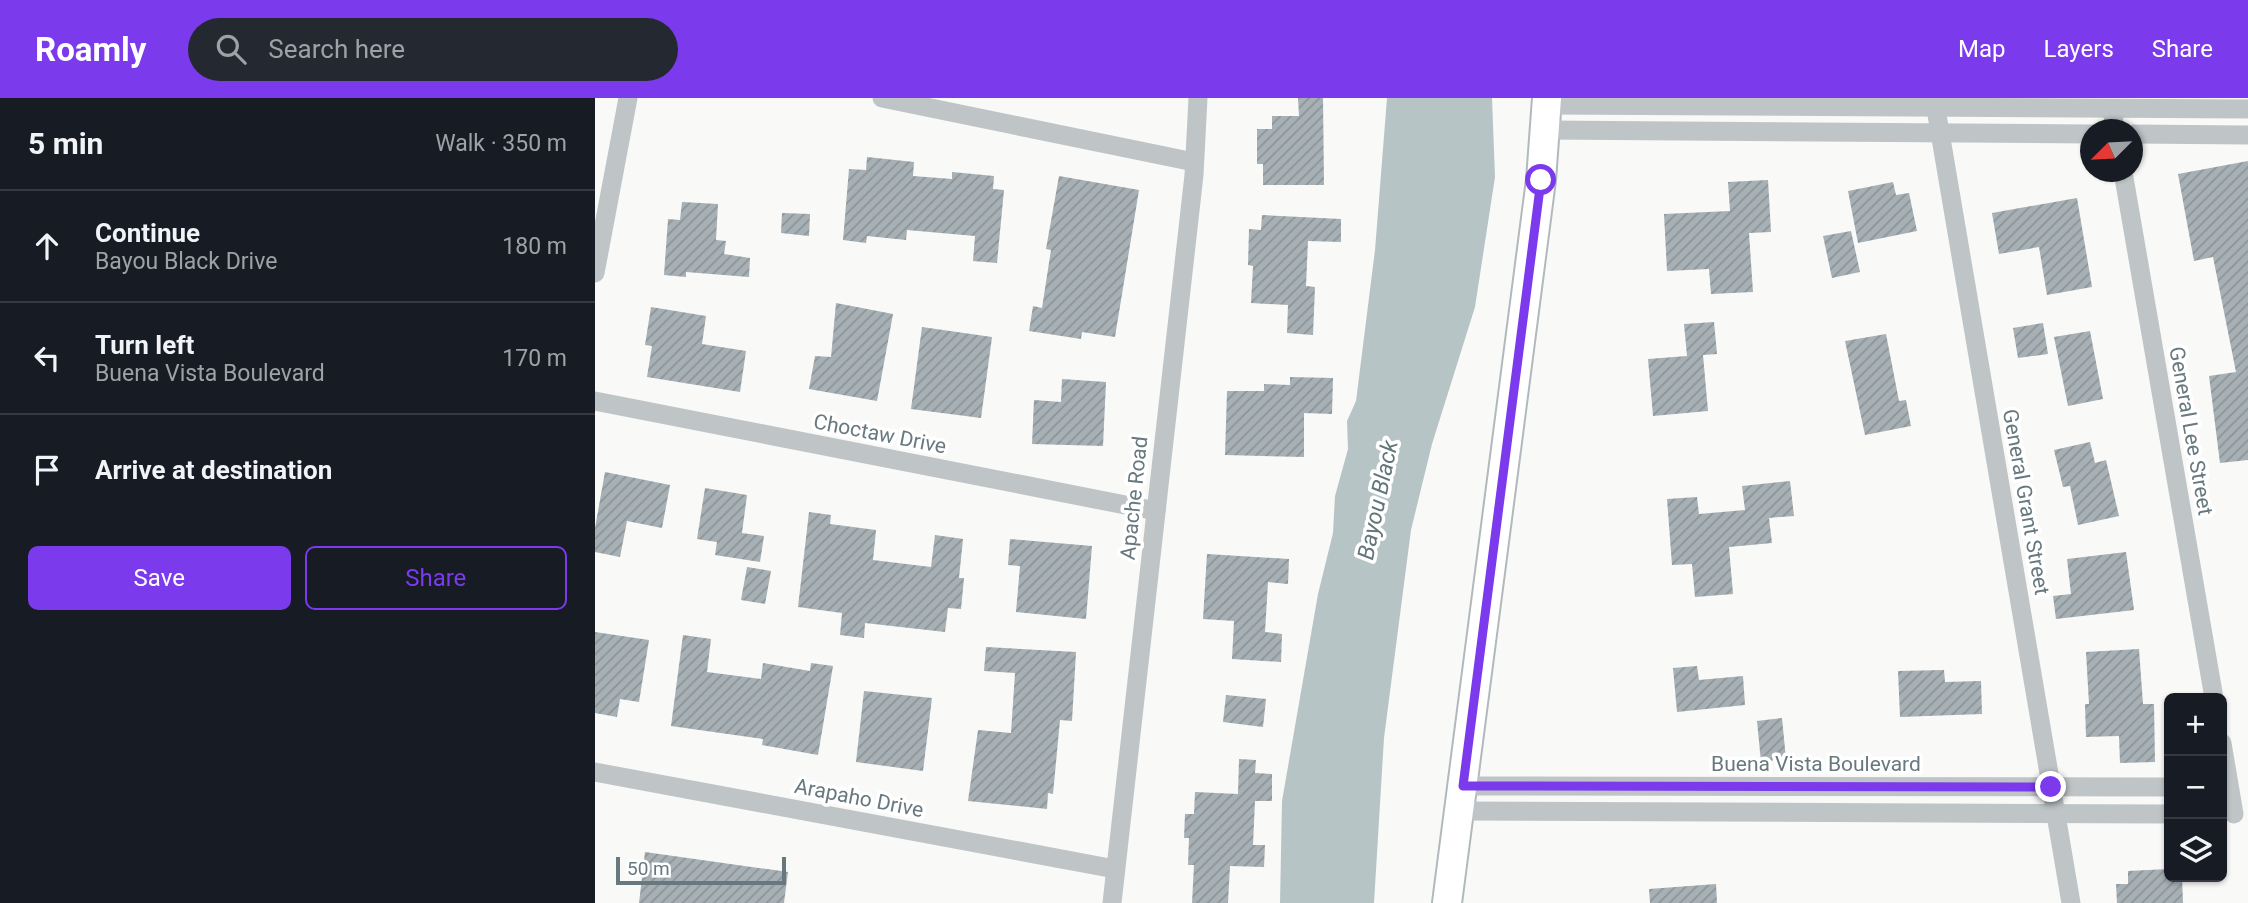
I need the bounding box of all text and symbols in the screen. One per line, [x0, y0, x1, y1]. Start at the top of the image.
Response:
search box [188, 18, 678, 81]
text: Roamly [35, 30, 146, 69]
icon: search [212, 30, 250, 68]
text: Search here [268, 34, 405, 64]
text: Map [1958, 35, 2006, 63]
text: Layers [2044, 35, 2114, 63]
text: Share [2152, 35, 2213, 63]
north arrow [2080, 119, 2143, 182]
text: 5 min [28, 126, 103, 161]
text: Walk · 350 m [435, 130, 567, 157]
route start [1525, 164, 1556, 195]
text: Continue [95, 218, 200, 248]
icon: ahead [28, 227, 66, 265]
text: 180 m [502, 233, 567, 260]
text: Bayou Black Drive [95, 248, 277, 275]
text: Turn left [95, 330, 194, 360]
icon: left [28, 339, 66, 377]
text: 170 m [502, 345, 567, 372]
street label: General Lee Street [2164, 345, 2218, 517]
text: Buena Vista Boulevard [95, 360, 325, 387]
street label: General Grant Street [1998, 407, 2054, 597]
street label: Choctaw Drive [812, 409, 948, 459]
street label: Apache Road [1116, 435, 1152, 561]
water label: Bayou Black [1352, 437, 1404, 562]
icon: arrive [28, 451, 66, 489]
text: Arrive at destination [95, 455, 332, 485]
button: Save [28, 546, 291, 610]
button: Share [305, 546, 567, 610]
map controls [2164, 693, 2227, 882]
button: + [2164, 693, 2227, 756]
street label: Buena Vista Boulevard [1711, 752, 1921, 776]
button: − [2164, 756, 2227, 819]
route end [2035, 771, 2066, 802]
street label: Arapaho Drive [792, 774, 926, 822]
button: layers [2164, 819, 2227, 882]
scale bar [616, 854, 786, 886]
text: 50 m [627, 857, 670, 880]

